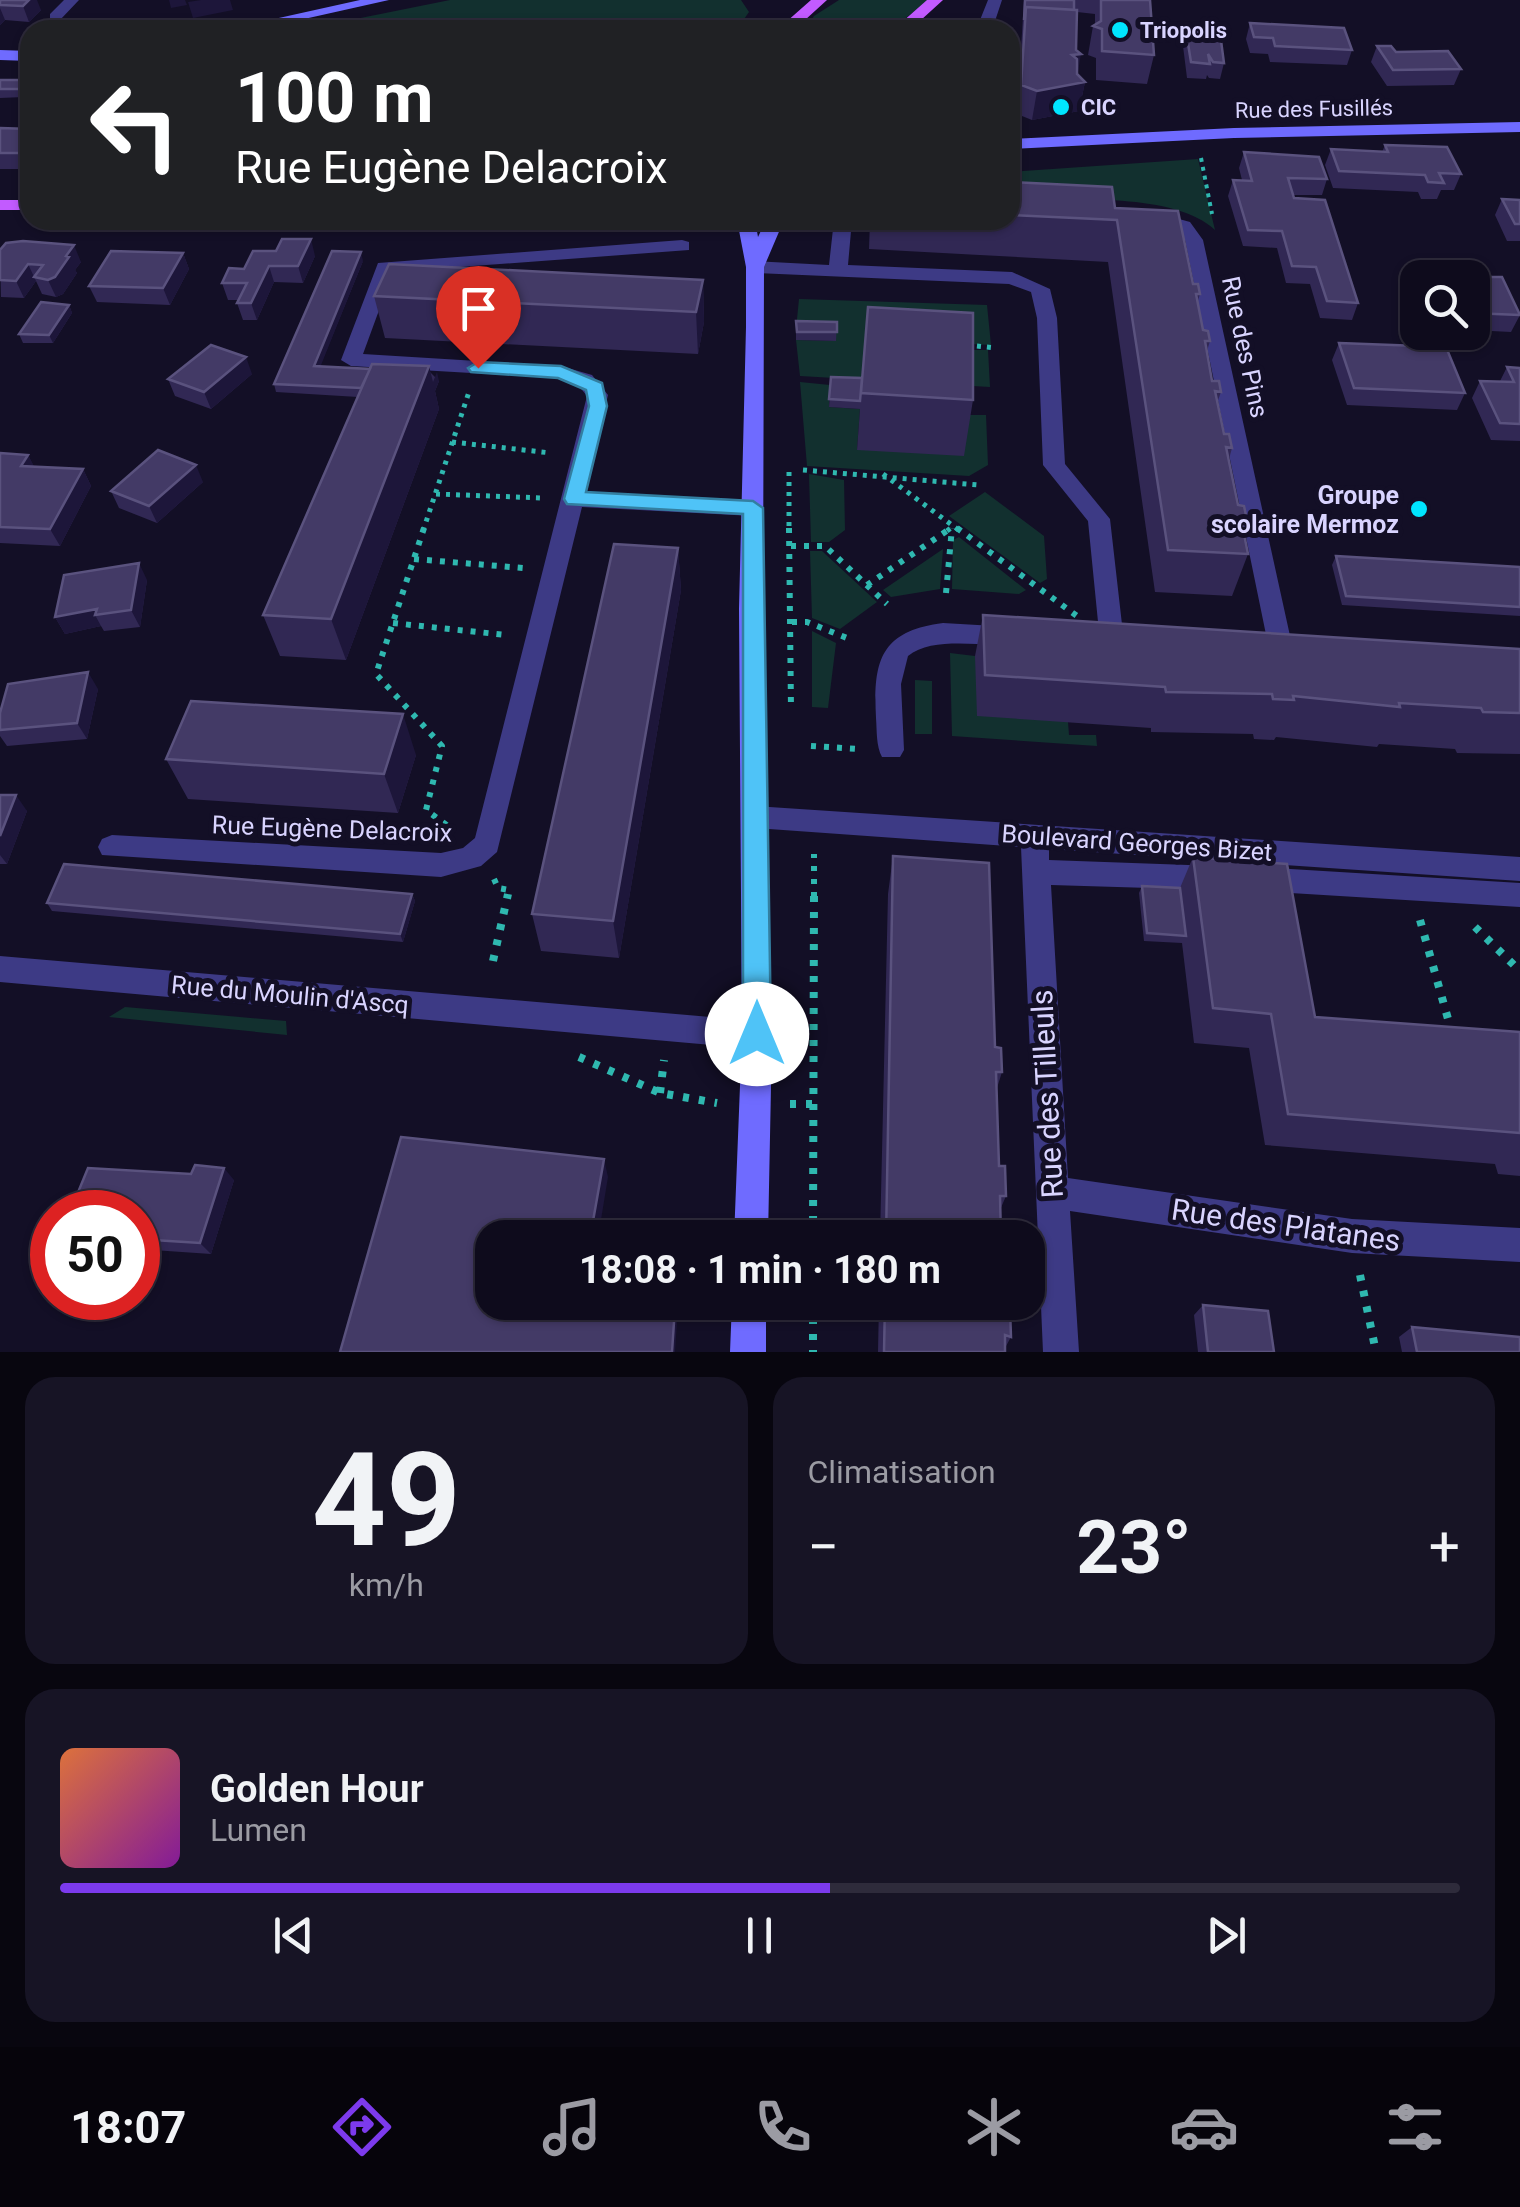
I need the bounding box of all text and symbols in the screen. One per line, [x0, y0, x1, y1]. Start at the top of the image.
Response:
place label: Triopolis [1140, 18, 1227, 43]
marker: Triopolis [1109, 19, 1131, 41]
text: 100 m [235, 57, 434, 139]
icon: left [70, 60, 200, 190]
place label: CIC [1081, 95, 1116, 120]
street label: Rue des Fusillés [1235, 95, 1393, 123]
marker: CIC [1050, 96, 1072, 118]
text: Rue Eugène Delacroix [235, 141, 668, 194]
map controls [1400, 260, 1490, 350]
button: search [1400, 260, 1490, 350]
pin [436, 266, 521, 369]
street label: Rue des Pins [1216, 274, 1274, 420]
icon: arrive [451, 281, 506, 336]
place label: Groupe scolaire Mermoz [1211, 481, 1399, 539]
marker: Groupe scolaire Mermoz [1408, 498, 1430, 520]
street label: Rue Eugène Delacroix [211, 810, 453, 848]
street label: Boulevard Georges Bizet [1001, 819, 1273, 867]
street label: Rue du Moulin d'Ascq [170, 970, 410, 1020]
position arrow [705, 982, 809, 1086]
street label: Rue des Tilleuls [1024, 989, 1070, 1199]
speed limit sign: 50 [30, 1190, 160, 1320]
street label: Rue des Platanes [1169, 1192, 1403, 1258]
text: 18:08 · 1 min · 180 m [579, 1248, 941, 1292]
text: 49 [312, 1424, 461, 1577]
text: Climatisation [808, 1453, 996, 1491]
text: 23° [1076, 1503, 1192, 1591]
text: − [808, 1515, 839, 1579]
text: + [1429, 1515, 1460, 1579]
text: km/h [349, 1566, 424, 1604]
text: Golden Hour [210, 1767, 424, 1811]
text: Lumen [210, 1811, 307, 1849]
icon: previous [266, 1908, 321, 1963]
icon: pause [732, 1908, 787, 1963]
icon: next [1199, 1908, 1254, 1963]
icon: directions [327, 2092, 397, 2162]
icon: music [537, 2092, 607, 2162]
icon: phone [748, 2092, 818, 2162]
icon: climate [959, 2092, 1029, 2162]
icon: car [1169, 2092, 1239, 2162]
icon: filters [1380, 2092, 1450, 2162]
text: 18:07 [70, 2101, 186, 2154]

